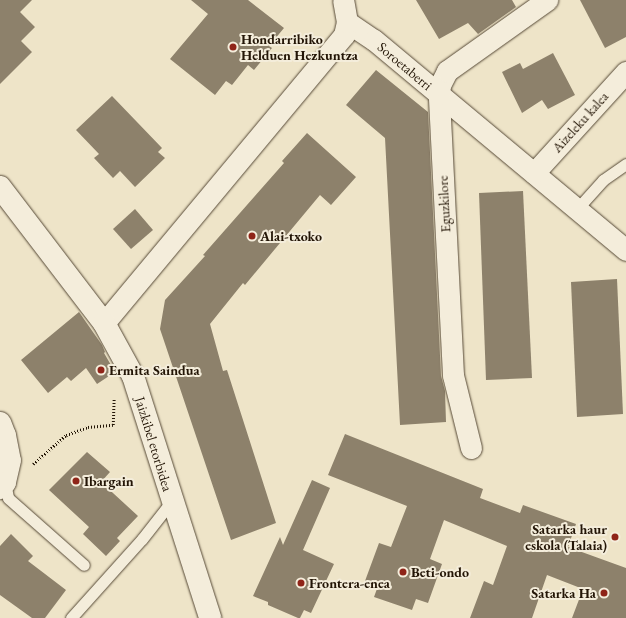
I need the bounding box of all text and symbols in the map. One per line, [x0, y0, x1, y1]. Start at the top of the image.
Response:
place label: Hondarribiko Helduen Hezkuntza [241, 31, 358, 64]
street label: Soroetaberri [374, 38, 436, 94]
marker: Hondarribiko Helduen Hezkuntza [228, 42, 238, 52]
street label: Aizeleku kalea [548, 88, 612, 156]
street label: Eguzkilore [434, 175, 454, 233]
place label: Alai-txoko [260, 228, 322, 244]
marker: Alai-txoko [247, 231, 257, 241]
place label: Ermita Saindua [109, 362, 200, 378]
marker: Ermita Saindua [96, 365, 106, 375]
street label: Jaizkibel etorbidea [132, 395, 176, 493]
place label: Ibargain [84, 473, 134, 489]
marker: Ibargain [71, 476, 81, 486]
place label: Satarka haur eskola (Talaia) [525, 521, 607, 554]
marker: Satarka haur eskola (Talaia) [610, 532, 620, 542]
place label: Beti-ondo [411, 564, 469, 580]
marker: Beti-ondo [398, 567, 408, 577]
place label: Frontera-enea [309, 575, 390, 591]
marker: Frontera-enea [296, 578, 306, 588]
place label: Satarka Ha [531, 585, 596, 601]
marker: Satarka Ha [599, 588, 609, 598]

